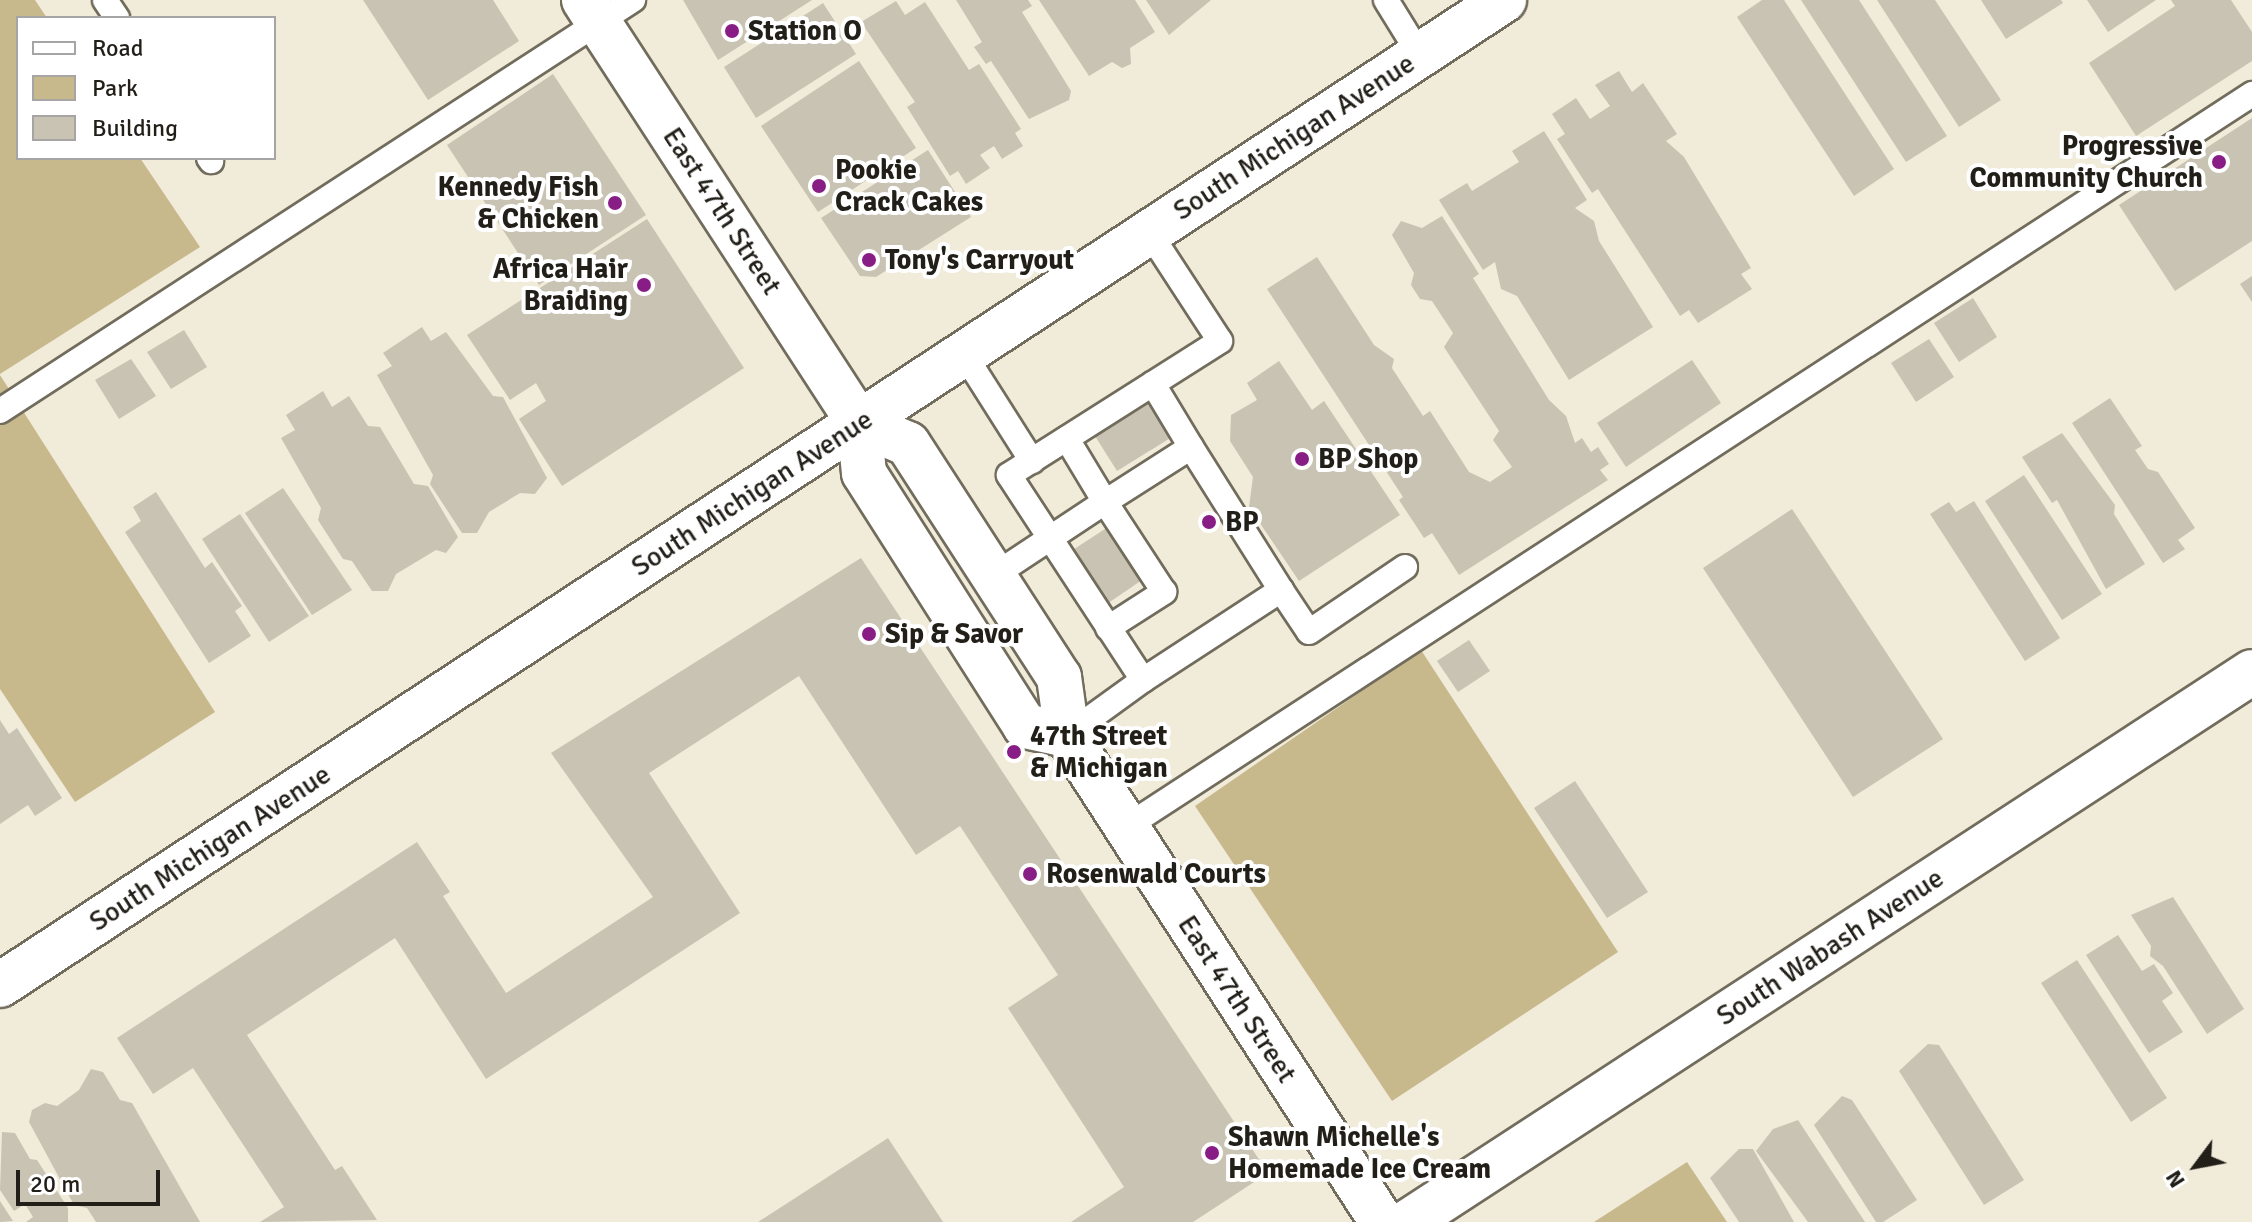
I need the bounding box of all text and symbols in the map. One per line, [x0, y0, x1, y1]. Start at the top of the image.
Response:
place label: Station O [748, 14, 862, 48]
legend [16, 16, 276, 160]
marker: Station O [723, 22, 741, 40]
text: Road [92, 33, 143, 63]
street label: South Michigan Avenue [1167, 46, 1421, 228]
text: Park [92, 73, 138, 103]
text: Building [92, 113, 178, 143]
street label: East 47th Street [656, 121, 788, 301]
place label: Progressive Community Church [1970, 129, 2203, 195]
place label: Pookie Crack Cakes [835, 153, 983, 219]
marker: Progressive Community Church [2210, 153, 2228, 171]
place label: Kennedy Fish & Chicken [437, 170, 599, 236]
marker: Pookie Crack Cakes [810, 177, 828, 195]
marker: Kennedy Fish & Chicken [606, 194, 624, 212]
place label: Tony's Carryout [885, 243, 1074, 277]
marker: Tony's Carryout [860, 251, 878, 269]
place label: Africa Hair Braiding [493, 252, 628, 318]
marker: Africa Hair Braiding [635, 276, 653, 294]
street label: South Michigan Avenue [625, 402, 879, 584]
place label: BP Shop [1318, 442, 1418, 476]
marker: BP Shop [1293, 450, 1311, 468]
place label: BP [1225, 505, 1259, 539]
marker: BP [1200, 513, 1218, 531]
place label: Sip & Savor [885, 617, 1023, 651]
marker: Sip & Savor [860, 625, 878, 643]
place label: 47th Street & Michigan [1030, 719, 1168, 785]
marker: 47th Street & Michigan [1005, 743, 1023, 761]
street label: South Michigan Avenue [83, 757, 337, 939]
place label: Rosenwald Courts [1046, 857, 1266, 891]
street label: South Wabash Avenue [1710, 861, 1950, 1033]
marker: Rosenwald Courts [1021, 865, 1039, 883]
street label: East 47th Street [1171, 909, 1303, 1089]
place label: Shawn Michelle's Homemade Ice Cream [1228, 1120, 1491, 1186]
north arrow [2156, 1126, 2236, 1206]
marker: Shawn Michelle's Homemade Ice Cream [1203, 1144, 1221, 1162]
scale bar [20, 1154, 164, 1204]
text: N [2160, 1165, 2191, 1193]
text: 20 m [30, 1169, 80, 1199]

